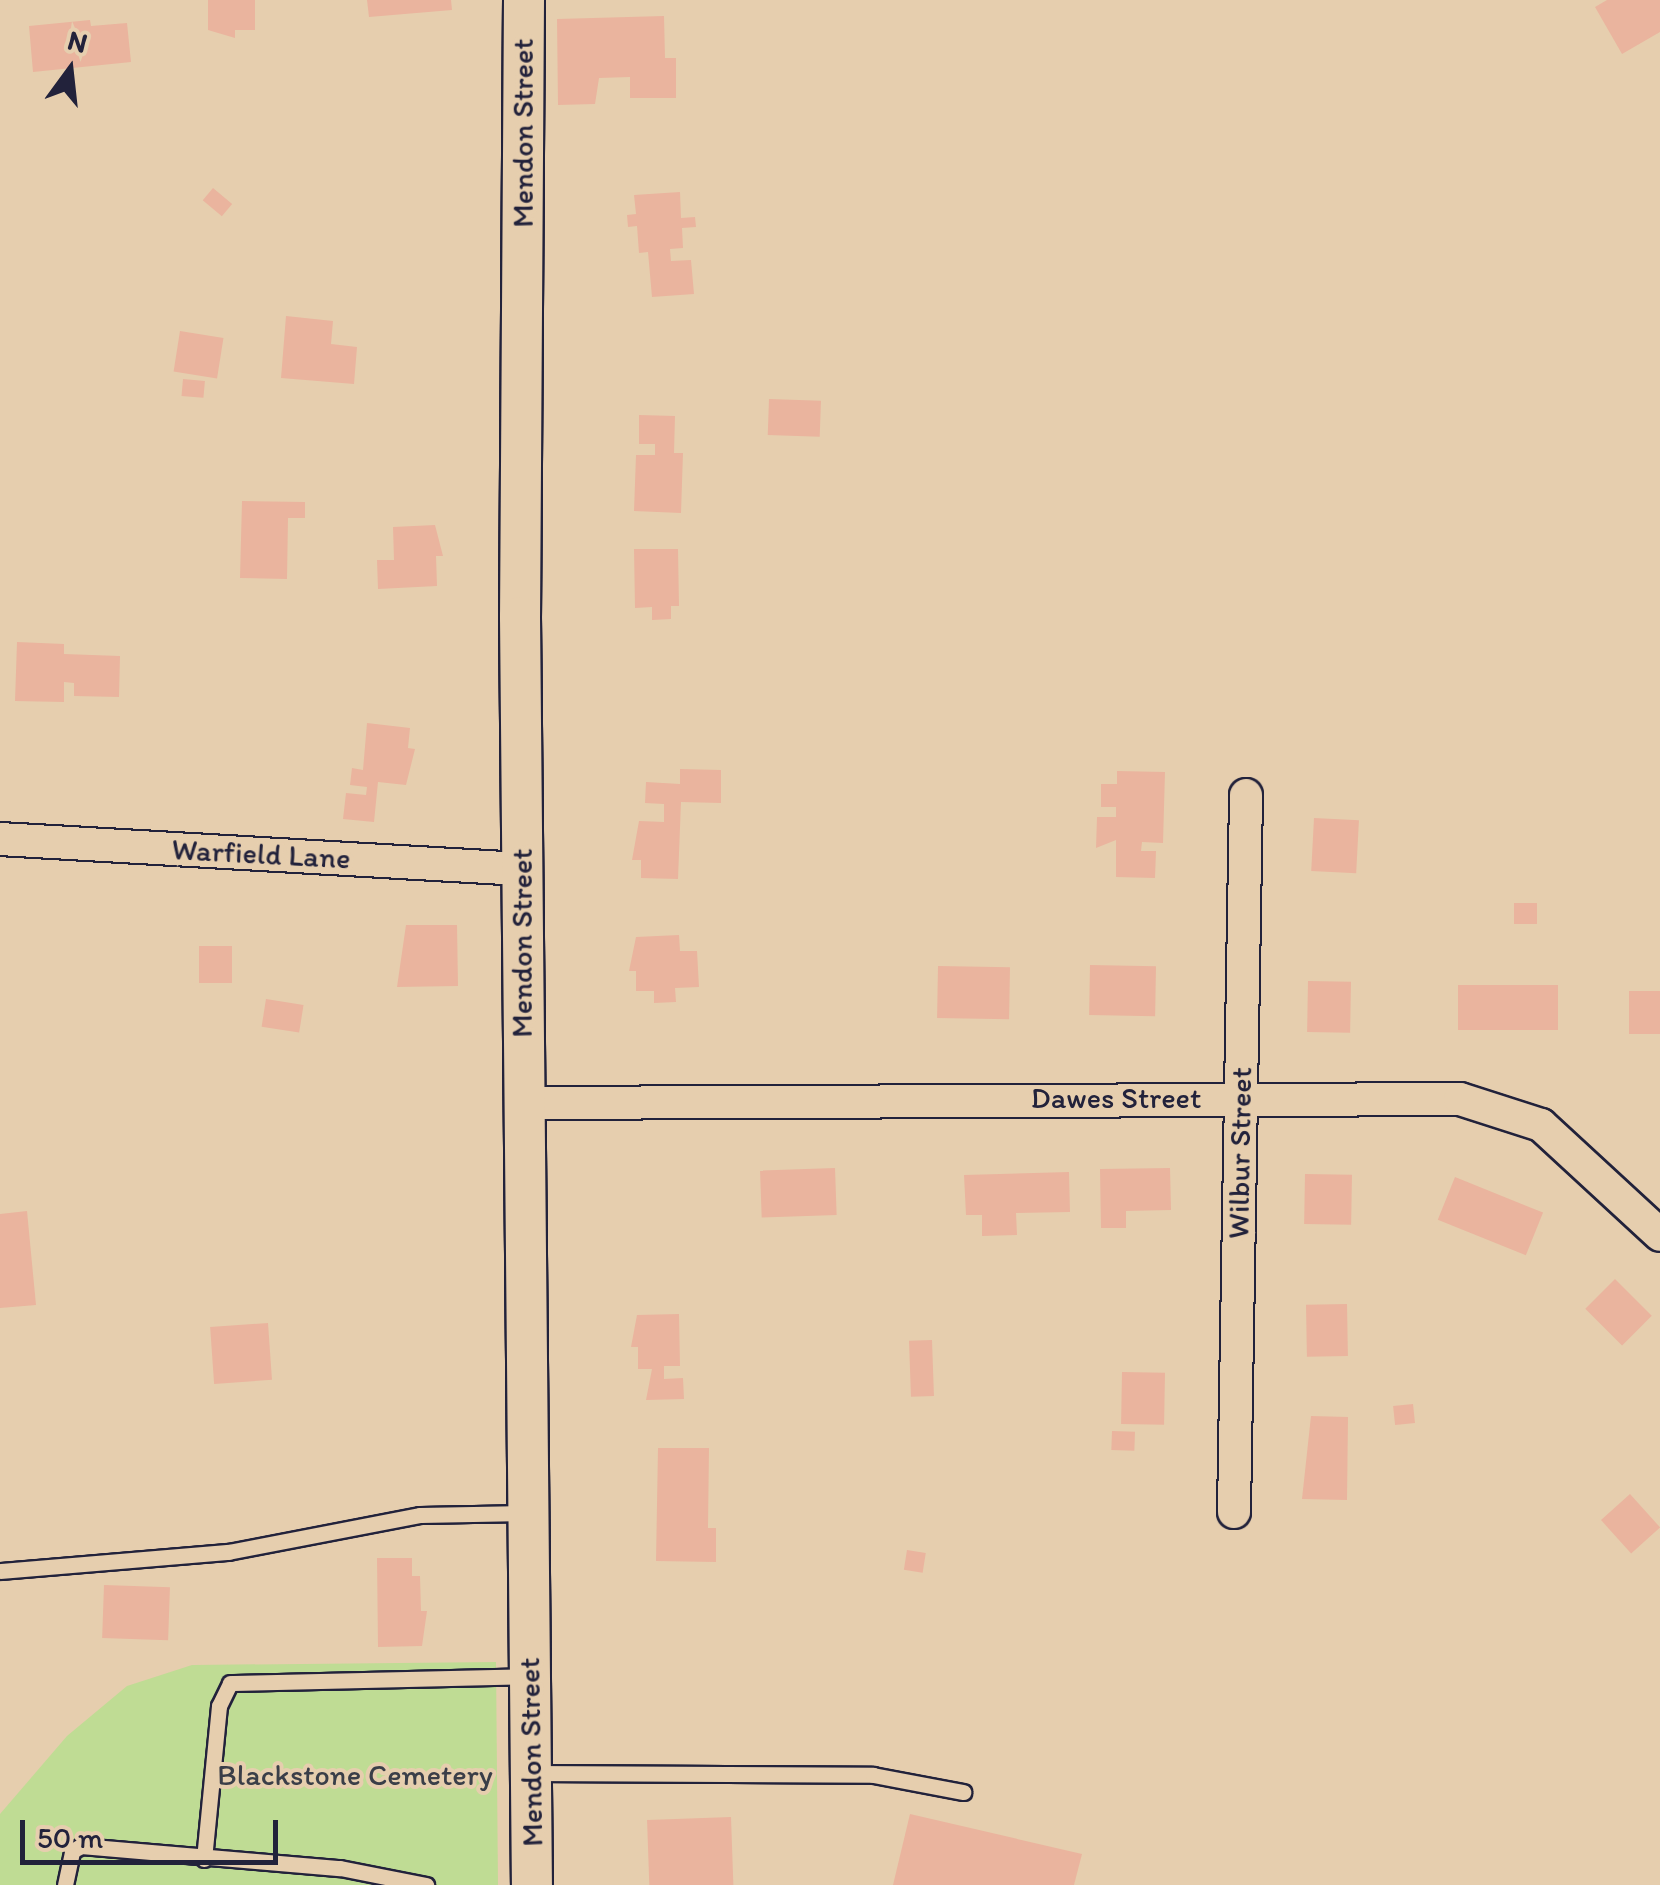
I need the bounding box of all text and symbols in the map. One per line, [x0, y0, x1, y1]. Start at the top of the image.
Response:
north arrow [20, 20, 120, 120]
text: N [64, 22, 91, 60]
street label: Mendon Street [505, 38, 541, 228]
street label: Warfield Lane [171, 831, 351, 877]
street label: Mendon Street [504, 848, 540, 1038]
street label: Wilbur Street [1221, 1067, 1259, 1239]
street label: Dawes Street [1031, 1080, 1201, 1116]
street label: Mendon Street [511, 1657, 551, 1847]
park label: Blackstone Cemetery [217, 1757, 493, 1793]
scale bar [25, 1800, 282, 1862]
text: 50 m [37, 1819, 103, 1856]

